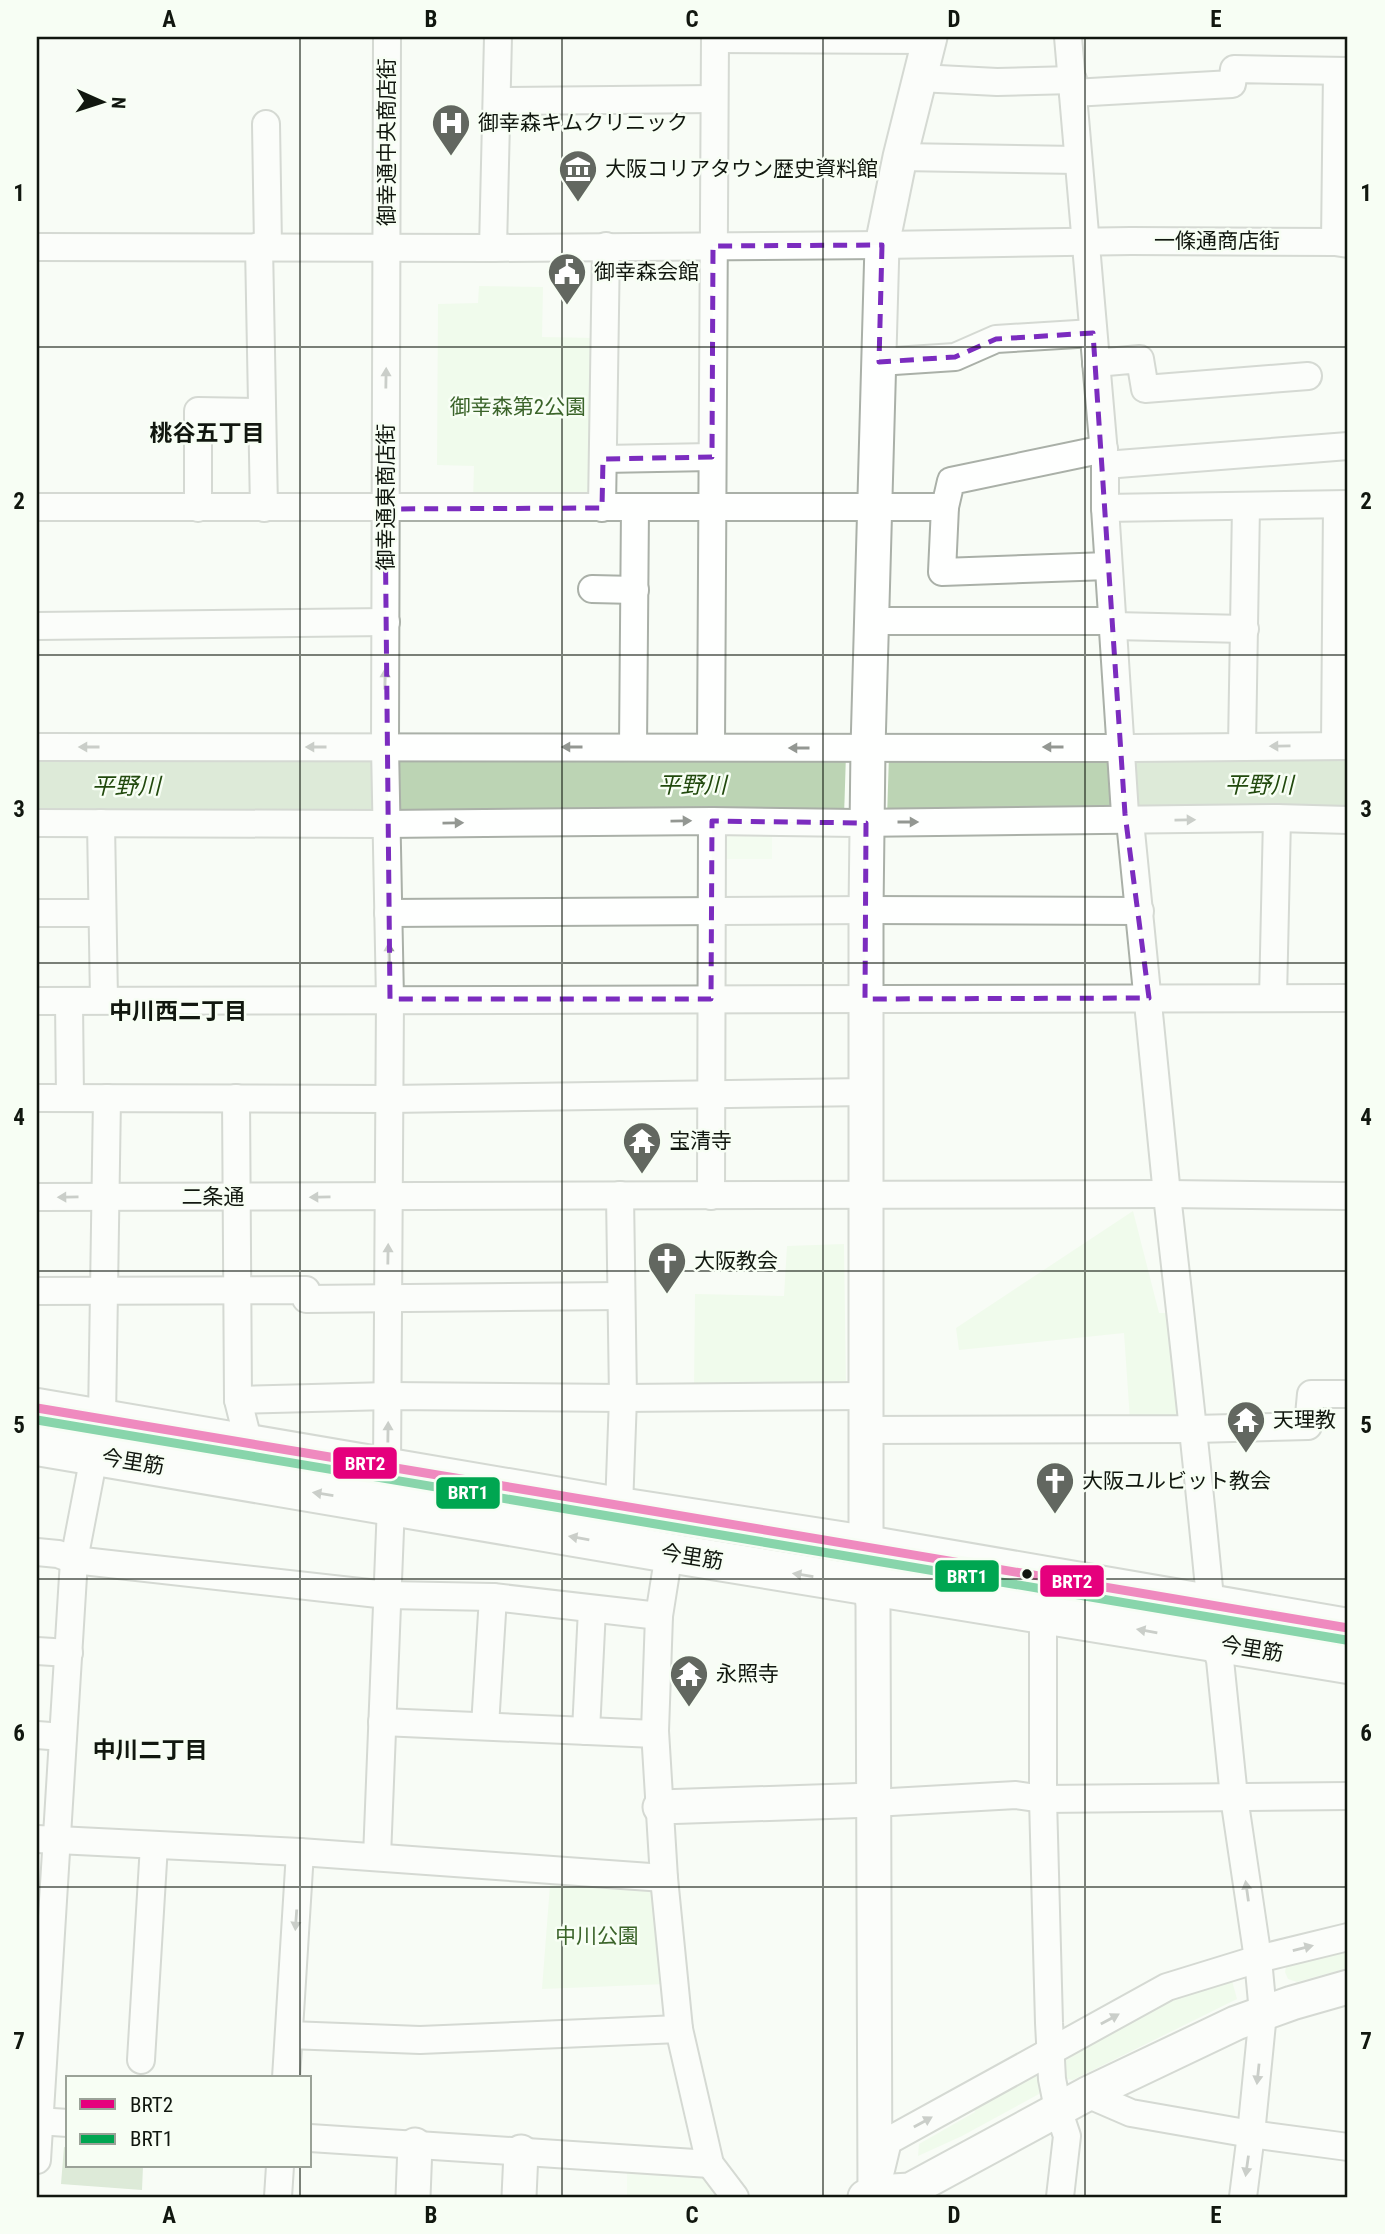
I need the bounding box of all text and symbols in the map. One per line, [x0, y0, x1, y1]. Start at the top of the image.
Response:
text: A [162, 6, 176, 33]
text: B [425, 6, 437, 33]
text: C [685, 6, 699, 33]
text: D [948, 6, 961, 33]
text: E [1210, 6, 1222, 33]
street label: 御幸通中央商店街 [375, 58, 399, 226]
north arrow [66, 66, 136, 136]
text: N [107, 96, 130, 109]
hospital icon: 御幸森キムクリニック [430, 102, 472, 157]
place label: 御幸森キムクリニック [478, 111, 688, 135]
museum icon: 大阪コリアタウン歴史資料館 [557, 148, 599, 203]
place label: 大阪コリアタウン歴史資料館 [605, 157, 878, 181]
text: 1 [13, 180, 25, 207]
text: 1 [1360, 180, 1372, 207]
street label: 一條通商店街 [1154, 229, 1280, 253]
public building icon: 御幸森会館 [546, 251, 588, 306]
place label: 御幸森会館 [594, 260, 699, 284]
one-way arrow [380, 366, 392, 388]
park label: 御幸森第2公園 [450, 395, 586, 419]
district label: 桃谷五丁目 [150, 420, 265, 447]
street label: 御幸通東商店街 [374, 424, 398, 571]
text: 2 [13, 488, 25, 515]
text: 2 [1360, 488, 1372, 515]
one-way arrow [380, 667, 391, 689]
one-way arrow [1269, 740, 1291, 752]
one-way arrow [78, 741, 100, 753]
one-way arrow [305, 741, 327, 753]
one-way arrow [561, 741, 583, 753]
one-way arrow [1041, 741, 1063, 753]
one-way arrow [788, 742, 810, 754]
water label: 平野川 [658, 772, 730, 799]
water label: 平野川 [1225, 772, 1297, 799]
water label: 平野川 [92, 773, 164, 800]
text: 3 [13, 796, 25, 823]
text: 3 [1360, 796, 1372, 823]
one-way arrow [1174, 814, 1196, 826]
one-way arrow [670, 815, 692, 827]
one-way arrow [897, 816, 919, 828]
one-way arrow [443, 817, 465, 829]
one-way arrow [383, 942, 395, 964]
district label: 中川西二丁目 [109, 998, 247, 1025]
text: 4 [13, 1104, 25, 1131]
text: 4 [1360, 1104, 1372, 1131]
temple icon: 宝清寺 [621, 1120, 663, 1175]
place label: 宝清寺 [669, 1129, 732, 1153]
street label: 二条通 [182, 1185, 245, 1209]
one-way arrow [57, 1191, 79, 1202]
one-way arrow [309, 1191, 331, 1202]
church icon: 大阪教会 [646, 1240, 688, 1295]
one-way arrow [382, 1243, 394, 1265]
place label: 大阪教会 [694, 1249, 778, 1273]
temple icon: 天理教 [1225, 1399, 1267, 1454]
place label: 天理教 [1273, 1408, 1336, 1432]
text: 5 [13, 1412, 25, 1439]
text: 5 [1360, 1412, 1372, 1439]
one-way arrow [382, 1420, 394, 1442]
street label: 今里筋 [100, 1445, 166, 1479]
line badge: BRT2 [332, 1446, 398, 1480]
text: BRT2 [345, 1452, 385, 1475]
church icon: 大阪ユルビット教会 [1034, 1460, 1076, 1515]
place label: 大阪ユルビット教会 [1082, 1469, 1271, 1493]
line badge: BRT1 [435, 1476, 501, 1510]
text: BRT1 [448, 1481, 488, 1504]
one-way arrow [312, 1488, 334, 1499]
one-way arrow [568, 1532, 590, 1543]
street label: 今里筋 [659, 1540, 725, 1574]
line badge: BRT1 [934, 1559, 1000, 1593]
line badge: BRT2 [1039, 1564, 1105, 1598]
text: BRT1 [947, 1565, 987, 1588]
unlabelled marker [1020, 1567, 1034, 1581]
one-way arrow [792, 1569, 814, 1580]
text: BRT2 [1052, 1570, 1092, 1593]
one-way arrow [1136, 1625, 1158, 1636]
street label: 今里筋 [1219, 1632, 1285, 1666]
temple icon: 永照寺 [668, 1653, 710, 1708]
place label: 永照寺 [716, 1662, 779, 1686]
text: 6 [13, 1720, 25, 1747]
text: 6 [1360, 1720, 1372, 1747]
district label: 中川二丁目 [93, 1737, 208, 1764]
one-way arrow [1242, 1880, 1253, 1902]
one-way arrow [290, 1909, 301, 1931]
park label: 中川公園 [555, 1924, 639, 1948]
one-way arrow [1292, 1942, 1314, 1953]
one-way arrow [1100, 2013, 1120, 2025]
text: 7 [13, 2028, 25, 2055]
text: 7 [1360, 2028, 1372, 2055]
one-way arrow [1252, 2063, 1263, 2085]
legend [66, 2076, 312, 2168]
text: BRT2 [130, 2093, 173, 2117]
one-way arrow [913, 2116, 933, 2128]
text: BRT1 [130, 2127, 173, 2151]
one-way arrow [1241, 2155, 1252, 2177]
text: A [162, 2202, 176, 2229]
text: B [425, 2202, 437, 2229]
text: C [685, 2202, 699, 2229]
text: D [948, 2202, 961, 2229]
text: E [1210, 2202, 1222, 2229]

